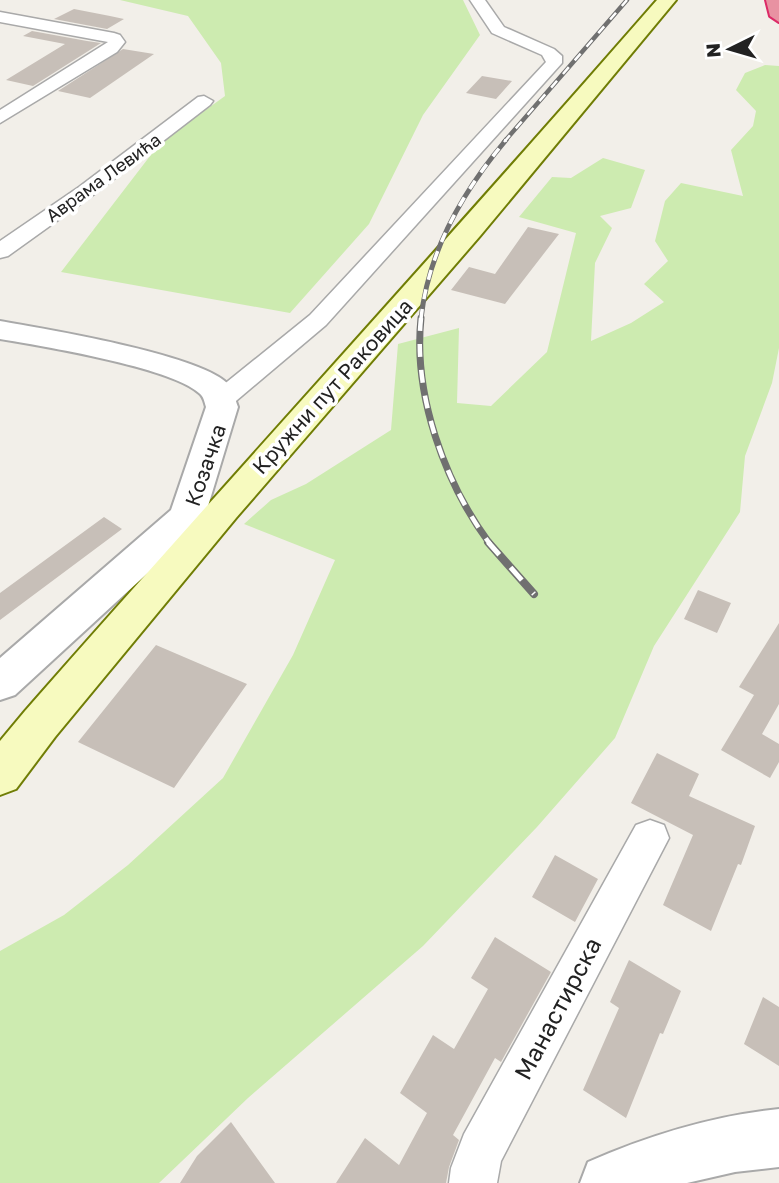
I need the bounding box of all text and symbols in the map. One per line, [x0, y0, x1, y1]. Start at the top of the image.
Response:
north arrow [695, 14, 765, 84]
text: N [700, 42, 725, 59]
street label: Аврама Левића [41, 128, 165, 226]
street label: Кружни пут Раковица [246, 293, 418, 479]
street label: Козачка [179, 421, 231, 509]
street label: Манастирска [507, 932, 607, 1084]

